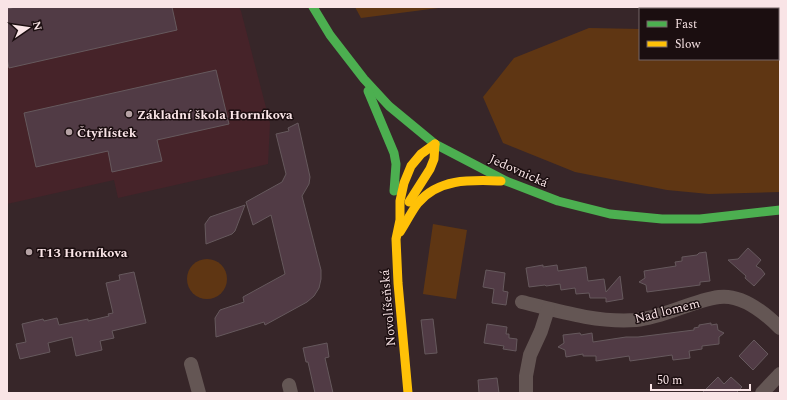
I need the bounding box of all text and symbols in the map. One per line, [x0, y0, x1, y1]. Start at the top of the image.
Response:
north arrow [8, 8, 48, 48]
legend [639, 8, 779, 60]
text: Fast [675, 15, 697, 34]
text: N [28, 20, 47, 32]
text: Slow [675, 35, 701, 54]
place label: Základní škola Horníkova [137, 105, 293, 125]
marker: Základní škola Horníkova [124, 109, 134, 119]
place label: Čtyřlístek [77, 123, 137, 143]
marker: Čtyřlístek [64, 127, 74, 137]
street label: Jedovnická [486, 149, 552, 193]
place label: T13 Horníkova [37, 243, 128, 263]
marker: T13 Horníkova [24, 247, 34, 257]
street label: Novolíšeňská [375, 268, 401, 347]
street label: Nad lomem [632, 293, 702, 329]
scale bar [651, 366, 750, 392]
text: 50 m [657, 371, 682, 390]

